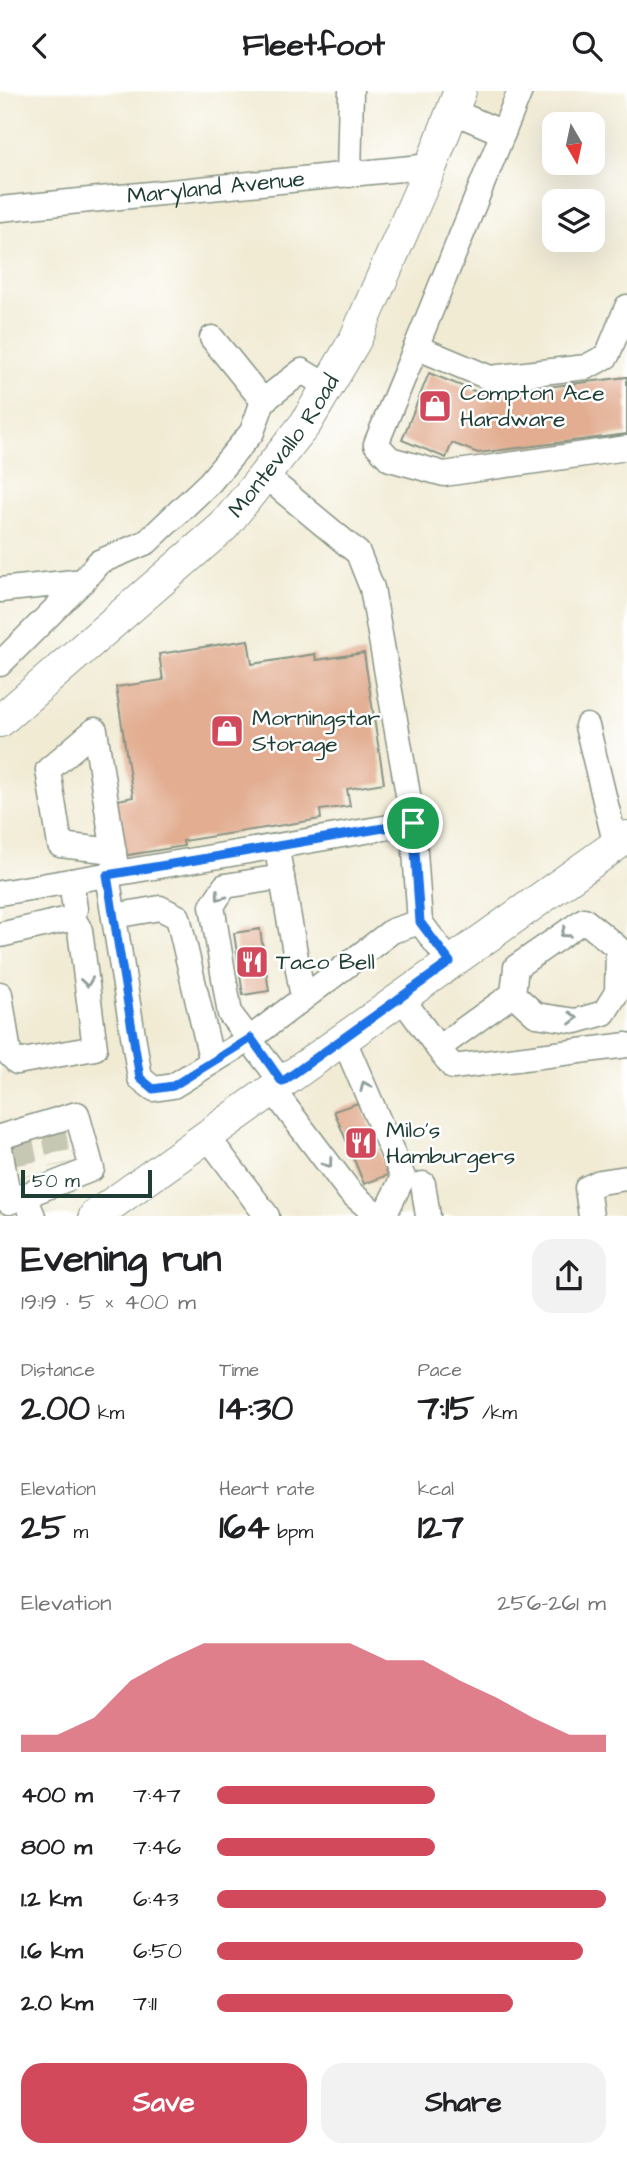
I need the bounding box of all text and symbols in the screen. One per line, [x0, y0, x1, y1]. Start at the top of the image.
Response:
text: Fleetfoot [242, 23, 385, 68]
icon: back [21, 27, 59, 65]
icon: search [568, 27, 606, 65]
north arrow [542, 112, 606, 175]
map controls [542, 112, 605, 252]
street label: Maryland Avenue [125, 163, 306, 212]
button: layers [542, 189, 605, 252]
street label: Montevallo Road [220, 368, 347, 525]
place label: Compton Ace Hardware [460, 377, 605, 435]
shop icon: Compton Ace Hardware [416, 387, 454, 425]
place label: Morningstar Storage [252, 702, 381, 761]
shop icon: Morningstar Storage [208, 712, 246, 750]
pin [383, 793, 443, 853]
icon: arrive [394, 804, 432, 842]
one-way arrow [215, 888, 228, 900]
one-way arrow [560, 925, 573, 937]
restaurant icon: Taco Bell [233, 943, 271, 981]
place label: Taco Bell [276, 946, 375, 978]
one-way arrow [79, 976, 94, 988]
one-way arrow [568, 1011, 579, 1026]
one-way arrow [359, 1081, 373, 1093]
place label: Milo's Hamburgers [386, 1114, 515, 1173]
restaurant icon: Milo's Hamburgers [342, 1124, 380, 1162]
one-way arrow [320, 1155, 333, 1168]
scale bar [21, 1167, 152, 1198]
text: 50 m [32, 1168, 80, 1195]
text: Evening run [21, 1234, 222, 1286]
button: share [532, 1239, 606, 1313]
text: 19:19 · 5 × 400 m [21, 1286, 196, 1318]
text: Distance [21, 1357, 95, 1384]
text: Time [219, 1357, 259, 1384]
text: Pace [418, 1357, 462, 1384]
text: 2.00 [21, 1384, 90, 1433]
text: 14:30 [219, 1384, 293, 1433]
text: 7:15 [418, 1384, 474, 1433]
text: km [90, 1400, 124, 1427]
text: /km [474, 1400, 517, 1427]
text: Elevation [21, 1476, 96, 1503]
text: Heart rate [219, 1476, 315, 1503]
text: kcal [418, 1476, 454, 1503]
text: 25 [21, 1503, 66, 1552]
text: 164 [219, 1503, 270, 1552]
text: 127 [418, 1503, 464, 1552]
text: m [66, 1519, 88, 1546]
text: bpm [270, 1519, 313, 1546]
text: Elevation [21, 1587, 112, 1619]
text: 256–261 m [497, 1587, 606, 1619]
text: 400 m [21, 1779, 93, 1811]
text: 7:47 [133, 1779, 181, 1811]
text: 800 m [21, 1831, 92, 1863]
text: 7:46 [133, 1831, 181, 1863]
text: 1.2 km [21, 1883, 82, 1915]
text: 6:43 [133, 1883, 179, 1915]
text: 1.6 km [21, 1935, 83, 1967]
text: 6:50 [133, 1935, 182, 1967]
text: 2.0 km [21, 1987, 93, 2019]
text: 7:11 [133, 1987, 157, 2019]
button: Save [21, 2063, 307, 2143]
button: Share [321, 2063, 606, 2143]

